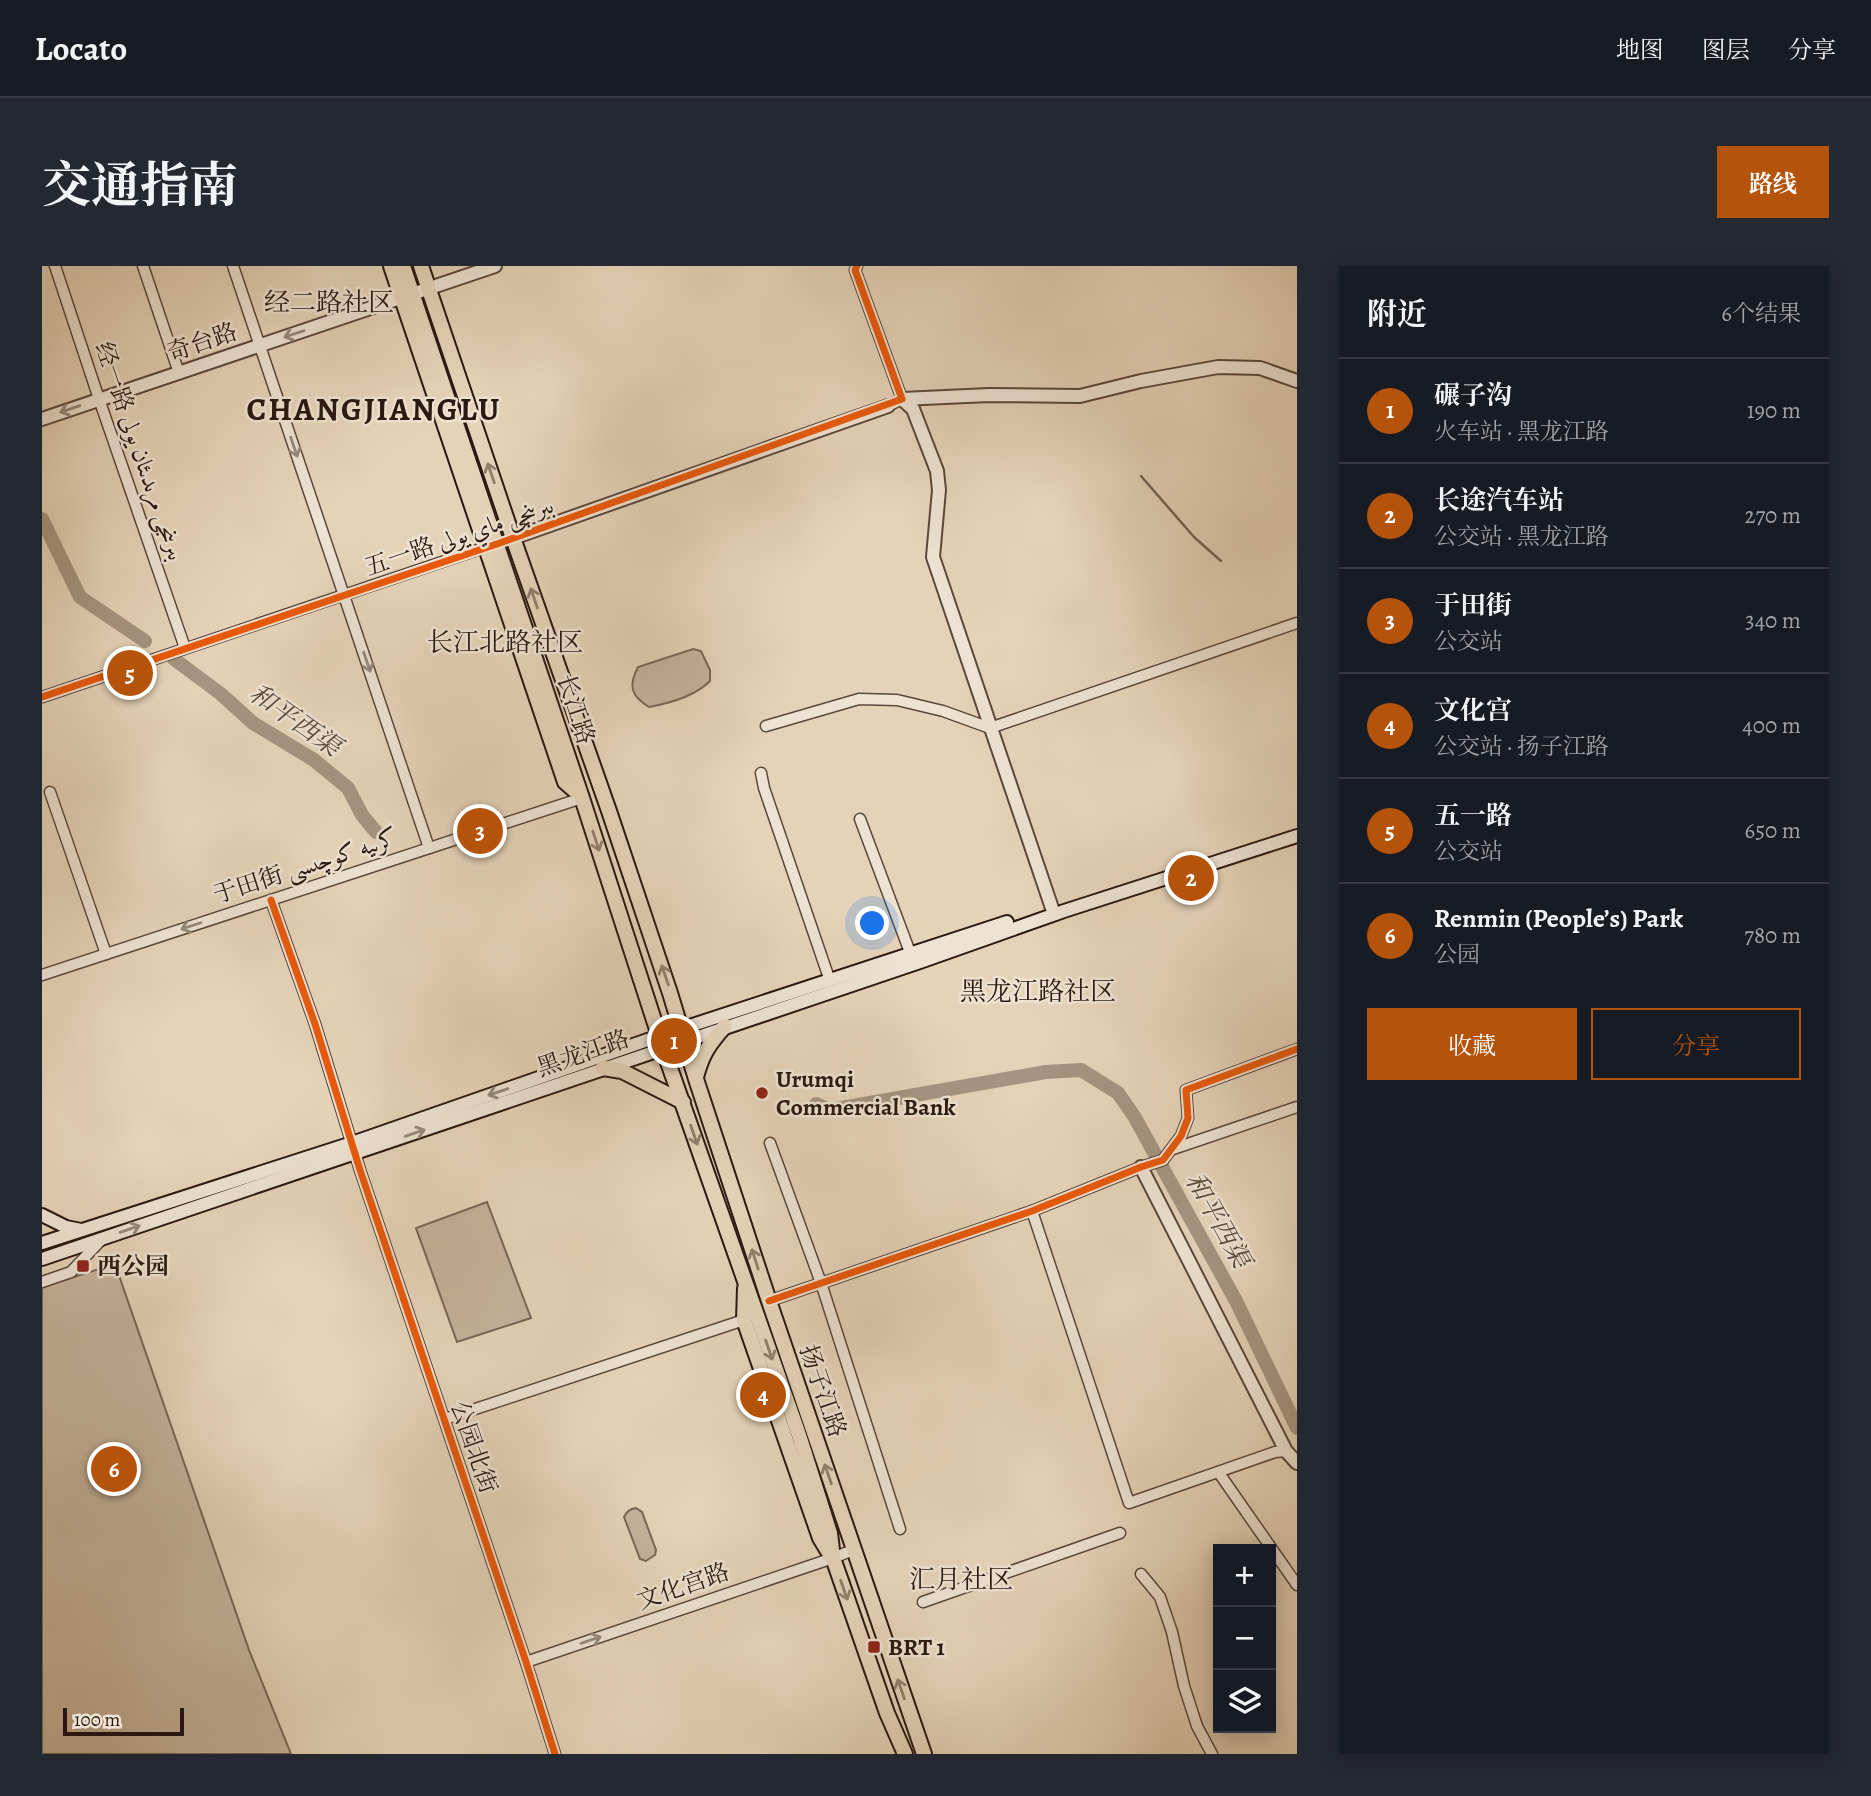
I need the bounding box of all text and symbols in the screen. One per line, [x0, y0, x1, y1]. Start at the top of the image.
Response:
text: Locato [35, 26, 127, 71]
text: 地图 [1616, 34, 1664, 66]
text: 图层 [1702, 34, 1750, 66]
text: 分享 [1788, 34, 1836, 66]
button: 路线 [1717, 146, 1829, 218]
text: 交通指南 [42, 152, 238, 219]
district label: 经二路社区 [264, 285, 394, 320]
text: 附近 [1367, 294, 1427, 334]
text: 6个结果 [1721, 298, 1801, 329]
street label: 奇台路 [163, 315, 241, 369]
one-way arrow [283, 329, 305, 341]
street label: 经一路 بىرىنجى مرىدىئان يولى [87, 338, 192, 565]
text: 碾子沟 [1434, 378, 1512, 413]
district label: CHANGJIANGLU [247, 387, 501, 431]
text: 1 [1386, 395, 1394, 426]
text: 190 m [1747, 395, 1801, 426]
one-way arrow [60, 404, 82, 416]
text: 火车站 · 黑龙江路 [1434, 416, 1609, 447]
one-way arrow [289, 435, 301, 457]
one-way arrow [484, 462, 497, 484]
text: 长途汽车站 [1434, 483, 1564, 518]
street label: 五一路 بىرىنچى ماي يولى [360, 489, 559, 586]
text: 2 [1384, 500, 1396, 531]
text: 270 m [1744, 500, 1801, 531]
text: 公交站 · 黑龙江路 [1434, 521, 1609, 552]
one-way arrow [527, 588, 540, 610]
text: 于田街 [1434, 588, 1512, 623]
text: 3 [1385, 605, 1395, 636]
text: 340 m [1745, 605, 1801, 636]
district label: 长江北路社区 [427, 625, 583, 660]
text: 公交站 [1434, 626, 1503, 657]
pin: 5 [107, 647, 153, 699]
one-way arrow [362, 651, 374, 673]
street label: 长江路 [550, 670, 602, 748]
water label: 和平西渠 [242, 676, 350, 766]
text: 文化宫 [1434, 693, 1512, 728]
text: 4 [1385, 710, 1395, 741]
text: 400 m [1742, 710, 1801, 741]
text: 公交站 · 扬子江路 [1434, 731, 1609, 762]
text: 五一路 [1434, 798, 1512, 833]
pin: 3 [457, 805, 503, 857]
text: 5 [1385, 815, 1395, 846]
text: 650 m [1745, 815, 1801, 846]
street label: 于田街 كرىيە كوچىسى [209, 821, 402, 912]
one-way arrow [591, 829, 603, 851]
text: 公交站 [1434, 836, 1503, 867]
pin: 2 [1168, 852, 1214, 904]
text: Renmin (People’s) Park [1434, 901, 1683, 936]
your location [855, 906, 889, 940]
text: 6 [1385, 920, 1395, 951]
text: 780 m [1744, 920, 1801, 951]
one-way arrow [181, 921, 203, 933]
text: 公园 [1434, 939, 1480, 970]
one-way arrow [658, 965, 670, 987]
district label: 黑龙江路社区 [960, 974, 1116, 1009]
button: 收藏 [1367, 1008, 1577, 1080]
button: 分享 [1591, 1008, 1801, 1080]
pin: 1 [651, 1015, 697, 1067]
street label: 黑龙江路 [532, 1022, 634, 1084]
place label: Urumqi Commercial Bank [776, 1063, 956, 1123]
marker: Urumqi Commercial Bank [754, 1085, 770, 1101]
one-way arrow [487, 1087, 509, 1099]
one-way arrow [689, 1123, 701, 1145]
one-way arrow [404, 1126, 426, 1139]
water label: 和平西渠 [1177, 1166, 1260, 1277]
one-way arrow [118, 1222, 140, 1234]
one-way arrow [748, 1248, 760, 1270]
place label: 西公园 [97, 1250, 169, 1282]
marker: 西公园 [75, 1258, 91, 1274]
one-way arrow [764, 1338, 776, 1360]
street label: 扬子江路 [792, 1340, 854, 1442]
pin: 4 [740, 1369, 786, 1421]
street label: 公园北街 [443, 1396, 505, 1498]
pin: 6 [91, 1443, 137, 1495]
one-way arrow [821, 1464, 833, 1486]
map controls [1213, 1544, 1276, 1733]
button: + [1213, 1544, 1276, 1607]
street label: 文化宫路 [632, 1555, 734, 1617]
district label: 汇月社区 [909, 1562, 1013, 1597]
one-way arrow [839, 1578, 851, 1600]
button: − [1213, 1607, 1276, 1670]
place label: BRT 1 [888, 1631, 945, 1663]
one-way arrow [579, 1633, 601, 1645]
marker: BRT 1 [866, 1639, 882, 1655]
button: layers [1213, 1670, 1276, 1733]
one-way arrow [894, 1679, 906, 1701]
scale bar [63, 1705, 184, 1737]
text: 100 m [74, 1707, 120, 1733]

